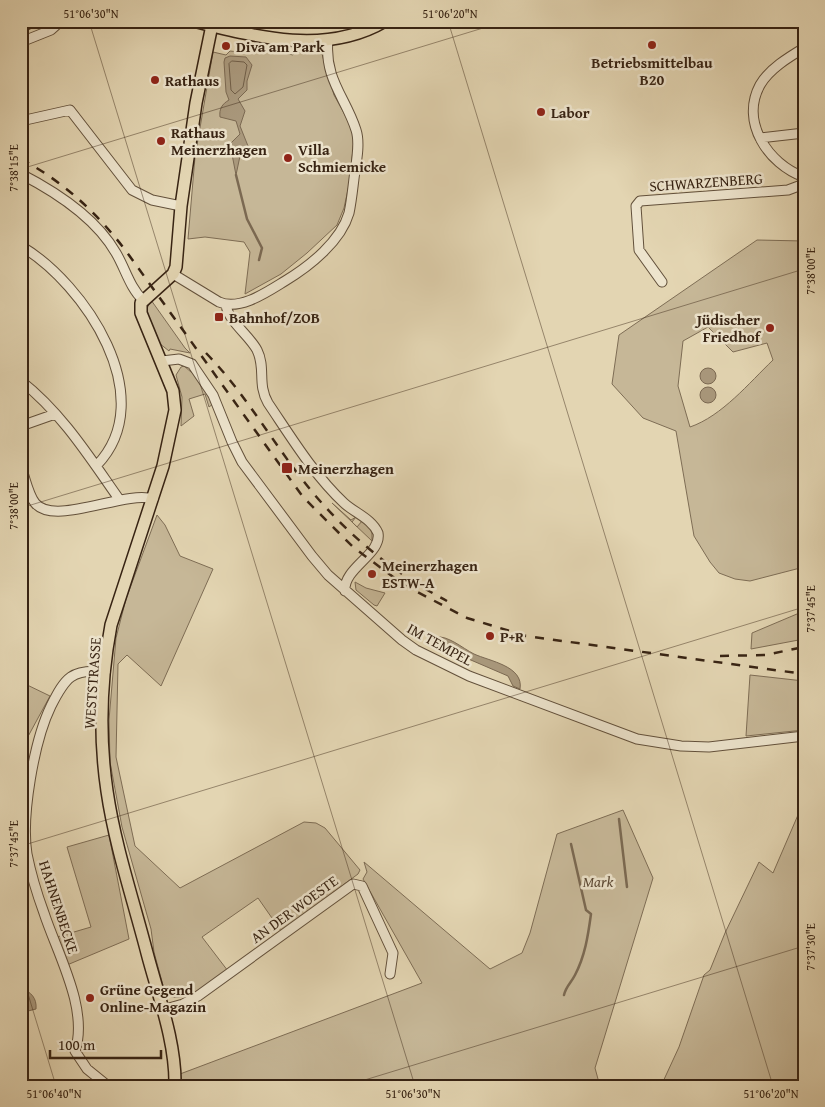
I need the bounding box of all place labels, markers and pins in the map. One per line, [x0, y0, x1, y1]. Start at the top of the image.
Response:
place label: Diva am Park [236, 36, 325, 57]
marker: Betriebsmittelbau B20 [646, 39, 658, 51]
marker: Diva am Park [220, 40, 232, 52]
place label: Betriebsmittelbau B20 [591, 52, 713, 90]
place label: Rathaus [165, 70, 219, 91]
marker: Rathaus [149, 74, 161, 86]
place label: Labor [551, 102, 590, 123]
marker: Labor [535, 106, 547, 118]
place label: Rathaus Meinerzhagen [171, 122, 267, 160]
marker: Rathaus Meinerzhagen [155, 135, 167, 147]
place label: Villa Schmiemicke [298, 139, 386, 177]
marker: Villa Schmiemicke [282, 152, 294, 164]
place label: Bahnhof/ZOB [229, 307, 320, 328]
place label: Jüdischer Friedhof [694, 309, 762, 347]
marker: Bahnhof/ZOB [213, 311, 225, 323]
marker: Jüdischer Friedhof [764, 322, 776, 334]
place label: Meinerzhagen [298, 458, 394, 479]
marker: Meinerzhagen [280, 461, 294, 475]
place label: Meinerzhagen ESTW-A [382, 555, 478, 593]
marker: Meinerzhagen ESTW-A [366, 568, 378, 580]
place label: P+R [500, 626, 525, 647]
marker: P+R [484, 630, 496, 642]
place label: Grüne Gegend Online-Magazin [100, 979, 206, 1017]
marker: Grüne Gegend Online-Magazin [84, 992, 96, 1004]

